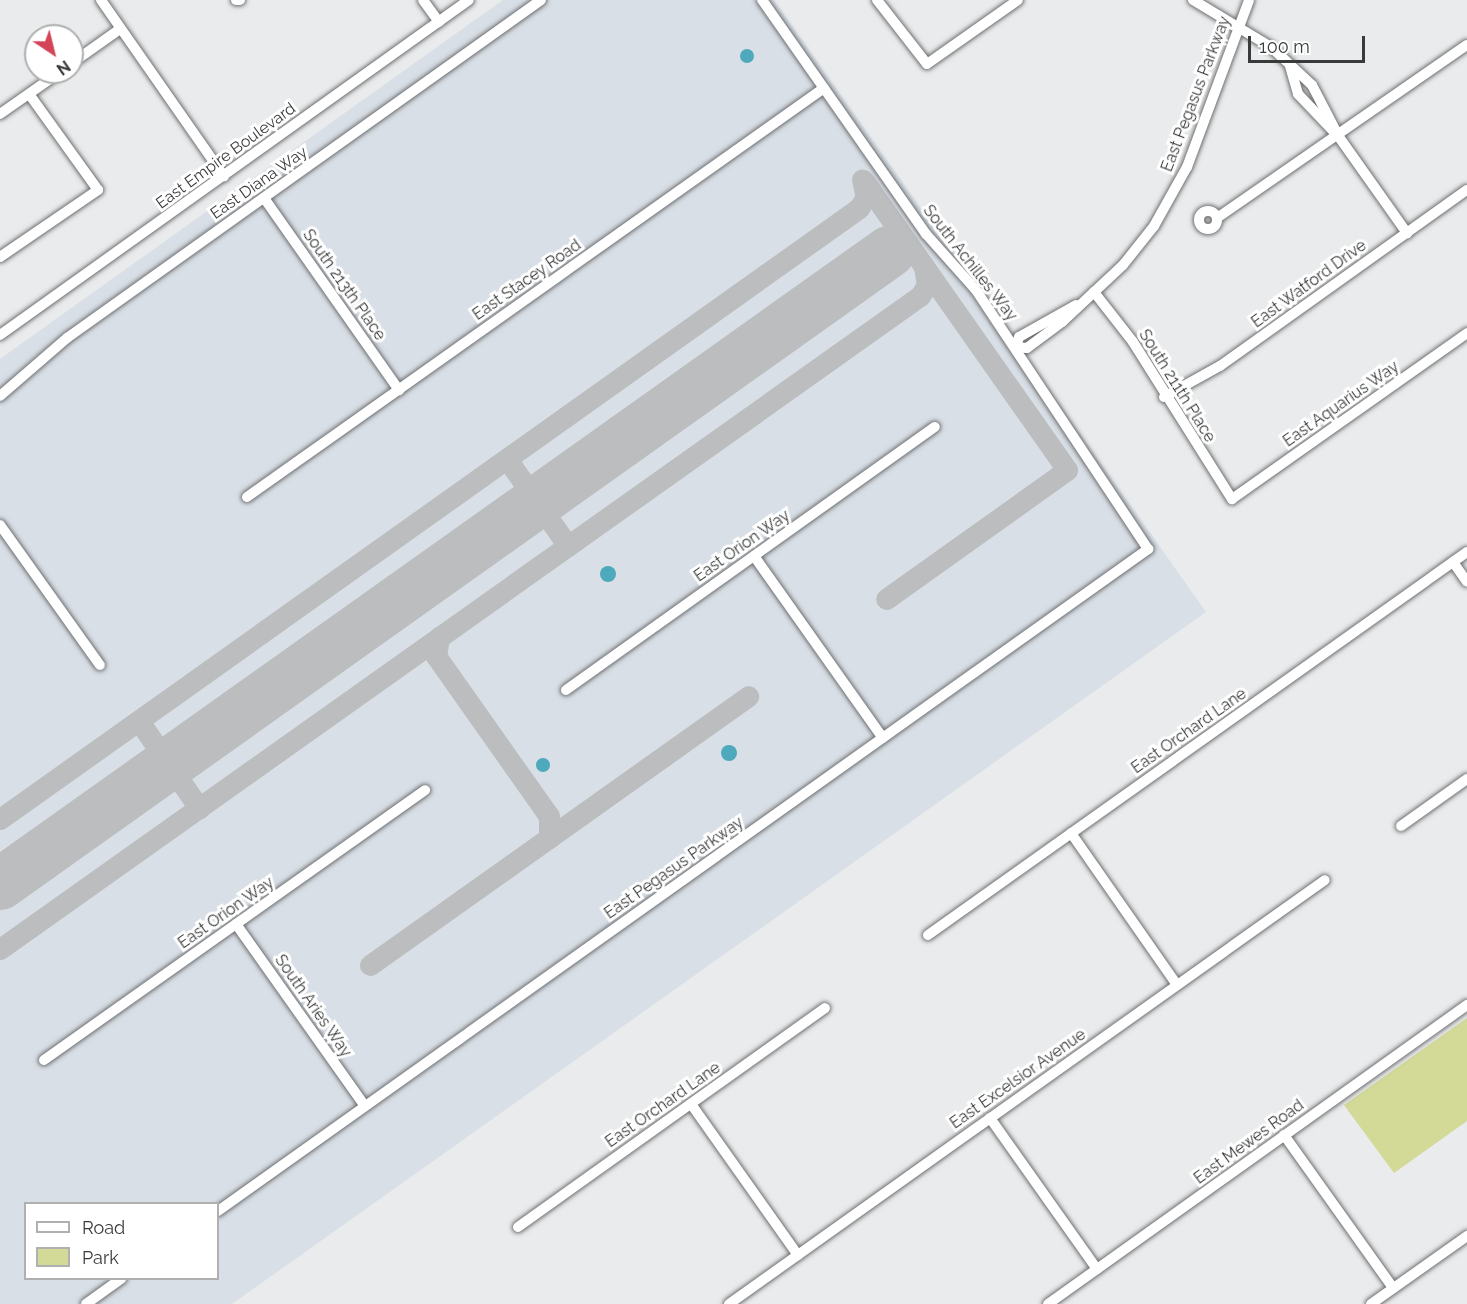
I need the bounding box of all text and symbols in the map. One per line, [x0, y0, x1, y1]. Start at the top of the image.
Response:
street label: East Pegasus Parkway [1157, 14, 1235, 174]
north arrow [24, 24, 84, 84]
scale bar [1251, 24, 1368, 62]
text: 100 m [1259, 36, 1310, 57]
text: N [53, 56, 74, 79]
street label: East Empire Boulevard [153, 99, 299, 213]
street label: East Diana Way [207, 142, 311, 224]
street label: South Achilles Way [919, 201, 1021, 325]
street label: South 213th Place [299, 226, 389, 344]
street label: East Stacey Road [469, 235, 585, 325]
street label: East Watford Drive [1248, 236, 1370, 332]
street label: South 211th Place [1135, 326, 1219, 446]
street label: East Aquarius Way [1279, 357, 1403, 451]
street label: East Orion Way [690, 506, 794, 586]
street label: East Orchard Lane [1128, 684, 1250, 778]
street label: East Pegasus Parkway [601, 813, 747, 923]
street label: East Orion Way [174, 873, 278, 953]
street label: South Aries Way [270, 951, 356, 1061]
street label: East Excelsior Avenue [946, 1025, 1090, 1133]
street label: East Orchard Lane [602, 1058, 724, 1152]
street label: East Mewes Road [1190, 1096, 1308, 1188]
legend [24, 1202, 219, 1280]
text: Road [82, 1217, 125, 1238]
text: Park [82, 1247, 119, 1268]

